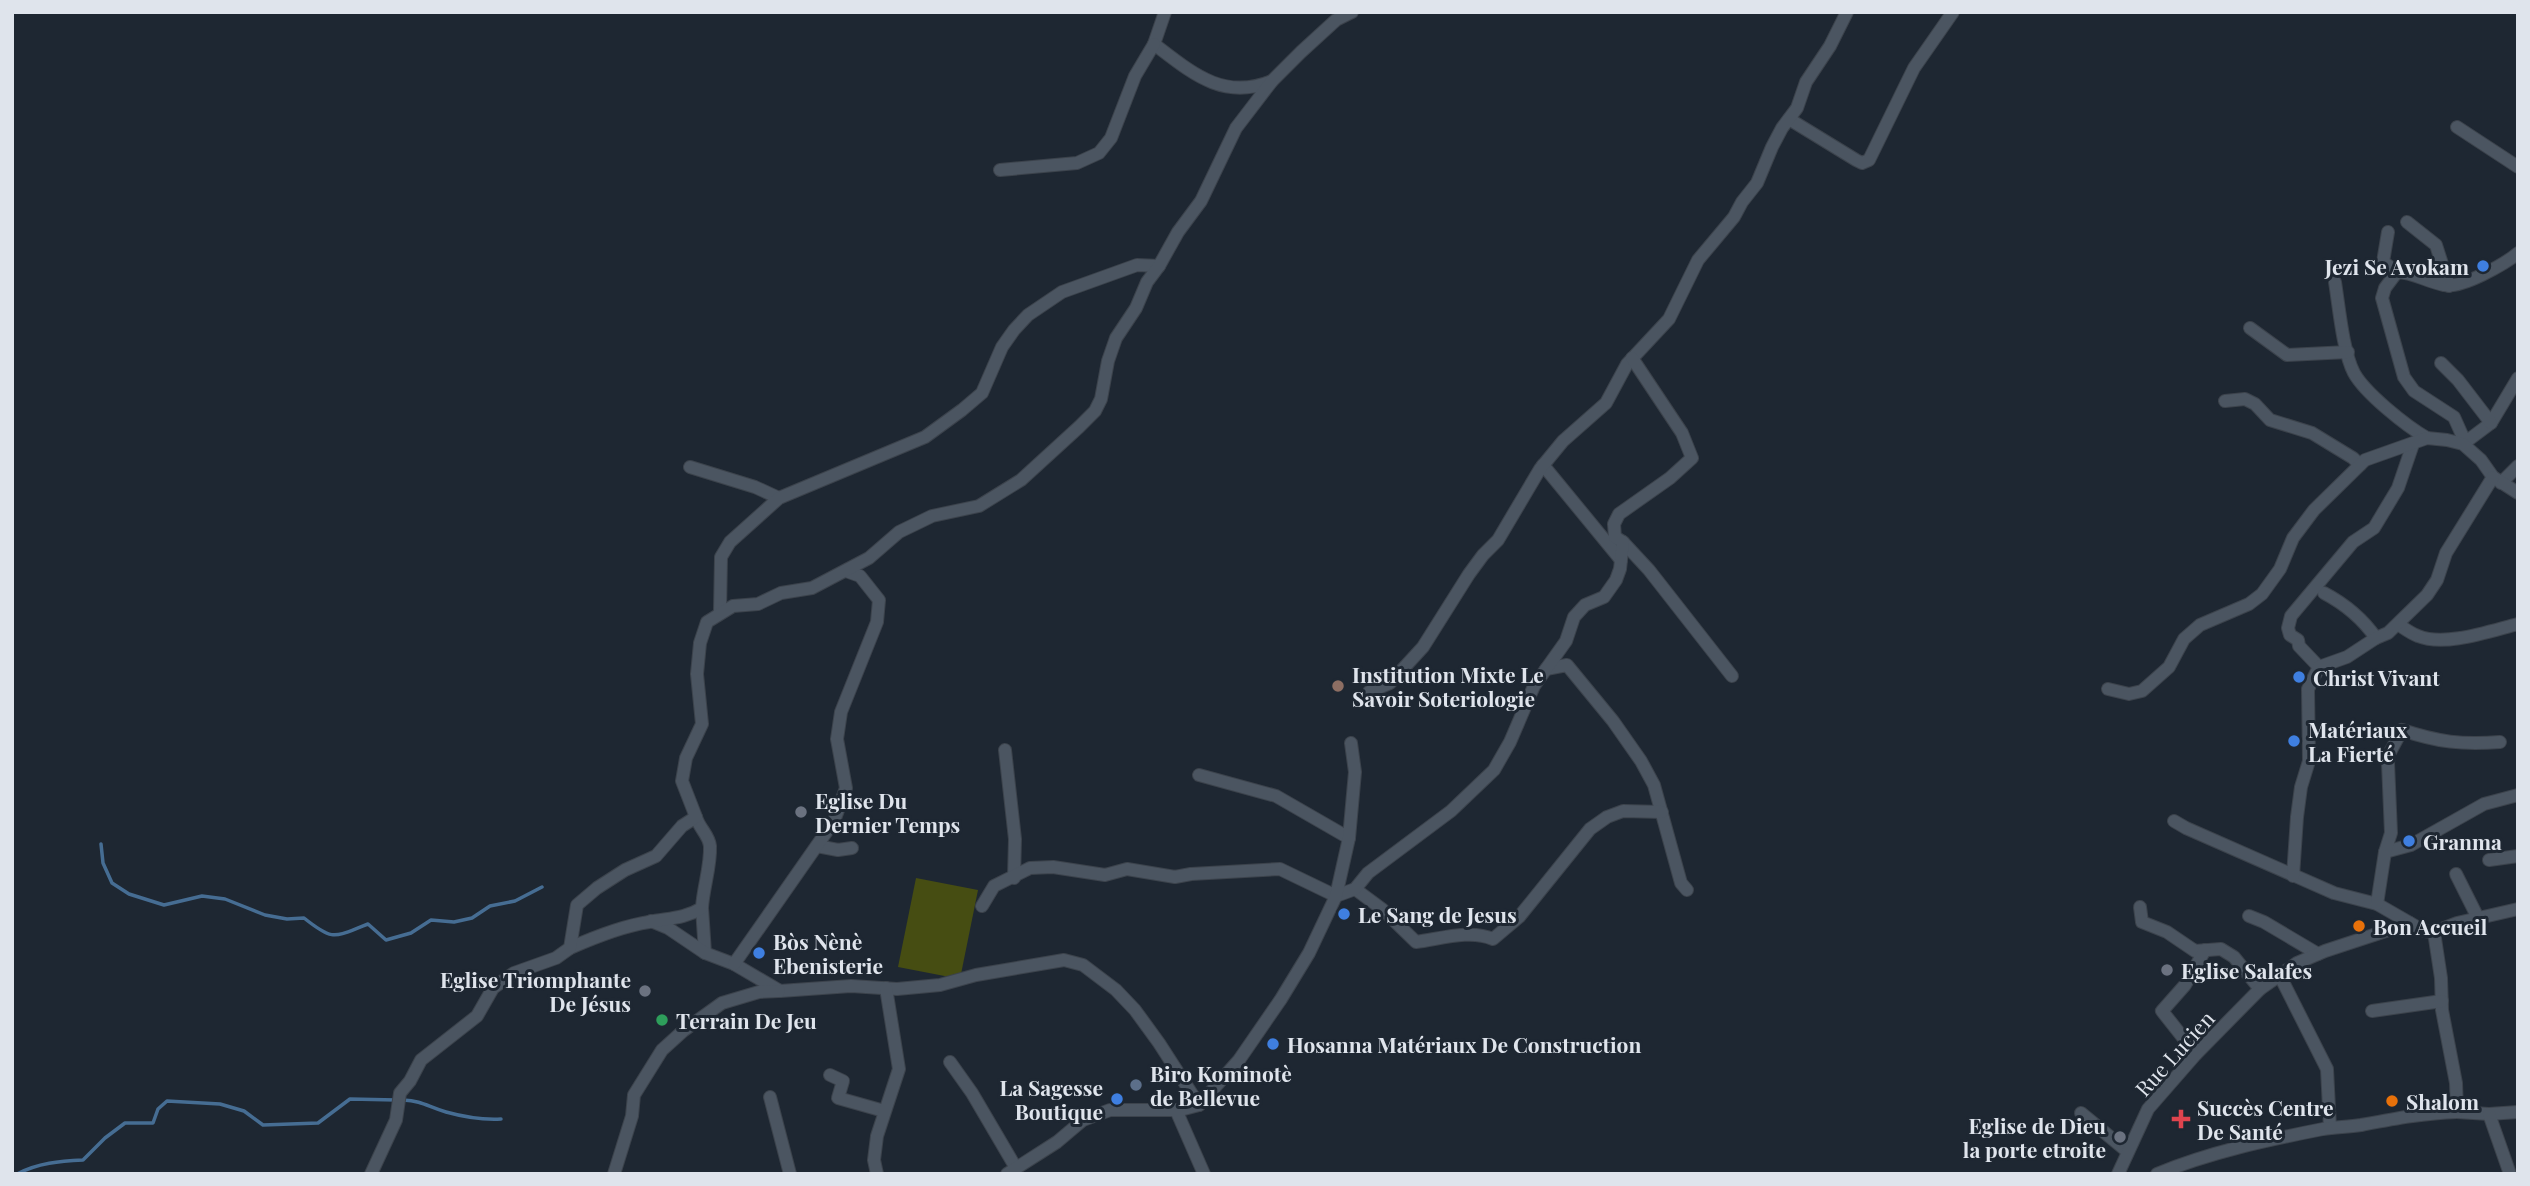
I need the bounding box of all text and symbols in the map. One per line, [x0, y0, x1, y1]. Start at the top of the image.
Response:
place label: Jezi Se Avokam [2324, 252, 2469, 280]
marker: Jezi Se Avokam [2475, 258, 2491, 274]
place label: Institution Mixte Le Savoir Soteriologie [1352, 660, 1544, 712]
place label: Christ Vivant [2313, 663, 2440, 691]
marker: Christ Vivant [2291, 669, 2307, 685]
marker: Institution Mixte Le Savoir Soteriologie [1330, 678, 1346, 694]
place label: Matériaux La Fierté [2308, 715, 2408, 767]
marker: Matériaux La Fierté [2286, 733, 2302, 749]
place label: Eglise Du Dernier Temps [815, 786, 960, 838]
marker: Eglise Du Dernier Temps [793, 804, 809, 820]
place label: Granma [2423, 827, 2502, 855]
marker: Granma [2401, 833, 2417, 849]
place label: Le Sang de Jesus [1358, 900, 1517, 928]
marker: Le Sang de Jesus [1336, 906, 1352, 922]
place label: Bon Accueil [2373, 912, 2488, 940]
marker: Bon Accueil [2351, 918, 2367, 934]
place label: Bòs Nènè Ebenisterie [773, 927, 883, 979]
marker: Bòs Nènè Ebenisterie [751, 945, 767, 961]
place label: Eglise Salafes [2181, 956, 2312, 984]
marker: Eglise Salafes [2159, 962, 2175, 978]
place label: Eglise Triomphante De Jésus [440, 965, 631, 1017]
marker: Eglise Triomphante De Jésus [637, 983, 653, 999]
street label: Rue Lucien [2128, 1004, 2220, 1102]
place label: Terrain De Jeu [676, 1006, 817, 1034]
marker: Terrain De Jeu [654, 1012, 670, 1028]
place label: Hosanna Matériaux De Construction [1287, 1030, 1641, 1058]
marker: Hosanna Matériaux De Construction [1265, 1036, 1281, 1052]
place label: Biro Kominotè de Bellevue [1150, 1059, 1292, 1111]
place label: La Sagesse Boutique [1000, 1073, 1103, 1125]
marker: Biro Kominotè de Bellevue [1128, 1077, 1144, 1093]
place label: Shalom [2406, 1087, 2479, 1115]
marker: La Sagesse Boutique [1109, 1091, 1125, 1107]
place label: Succès Centre De Santé [2197, 1093, 2334, 1145]
marker: Shalom [2384, 1093, 2400, 1109]
marker: Succès Centre De Santé [2171, 1109, 2191, 1129]
place label: Eglise de Dieu la porte etroite [1963, 1111, 2106, 1163]
marker: Eglise de Dieu la porte etroite [2112, 1129, 2128, 1145]

